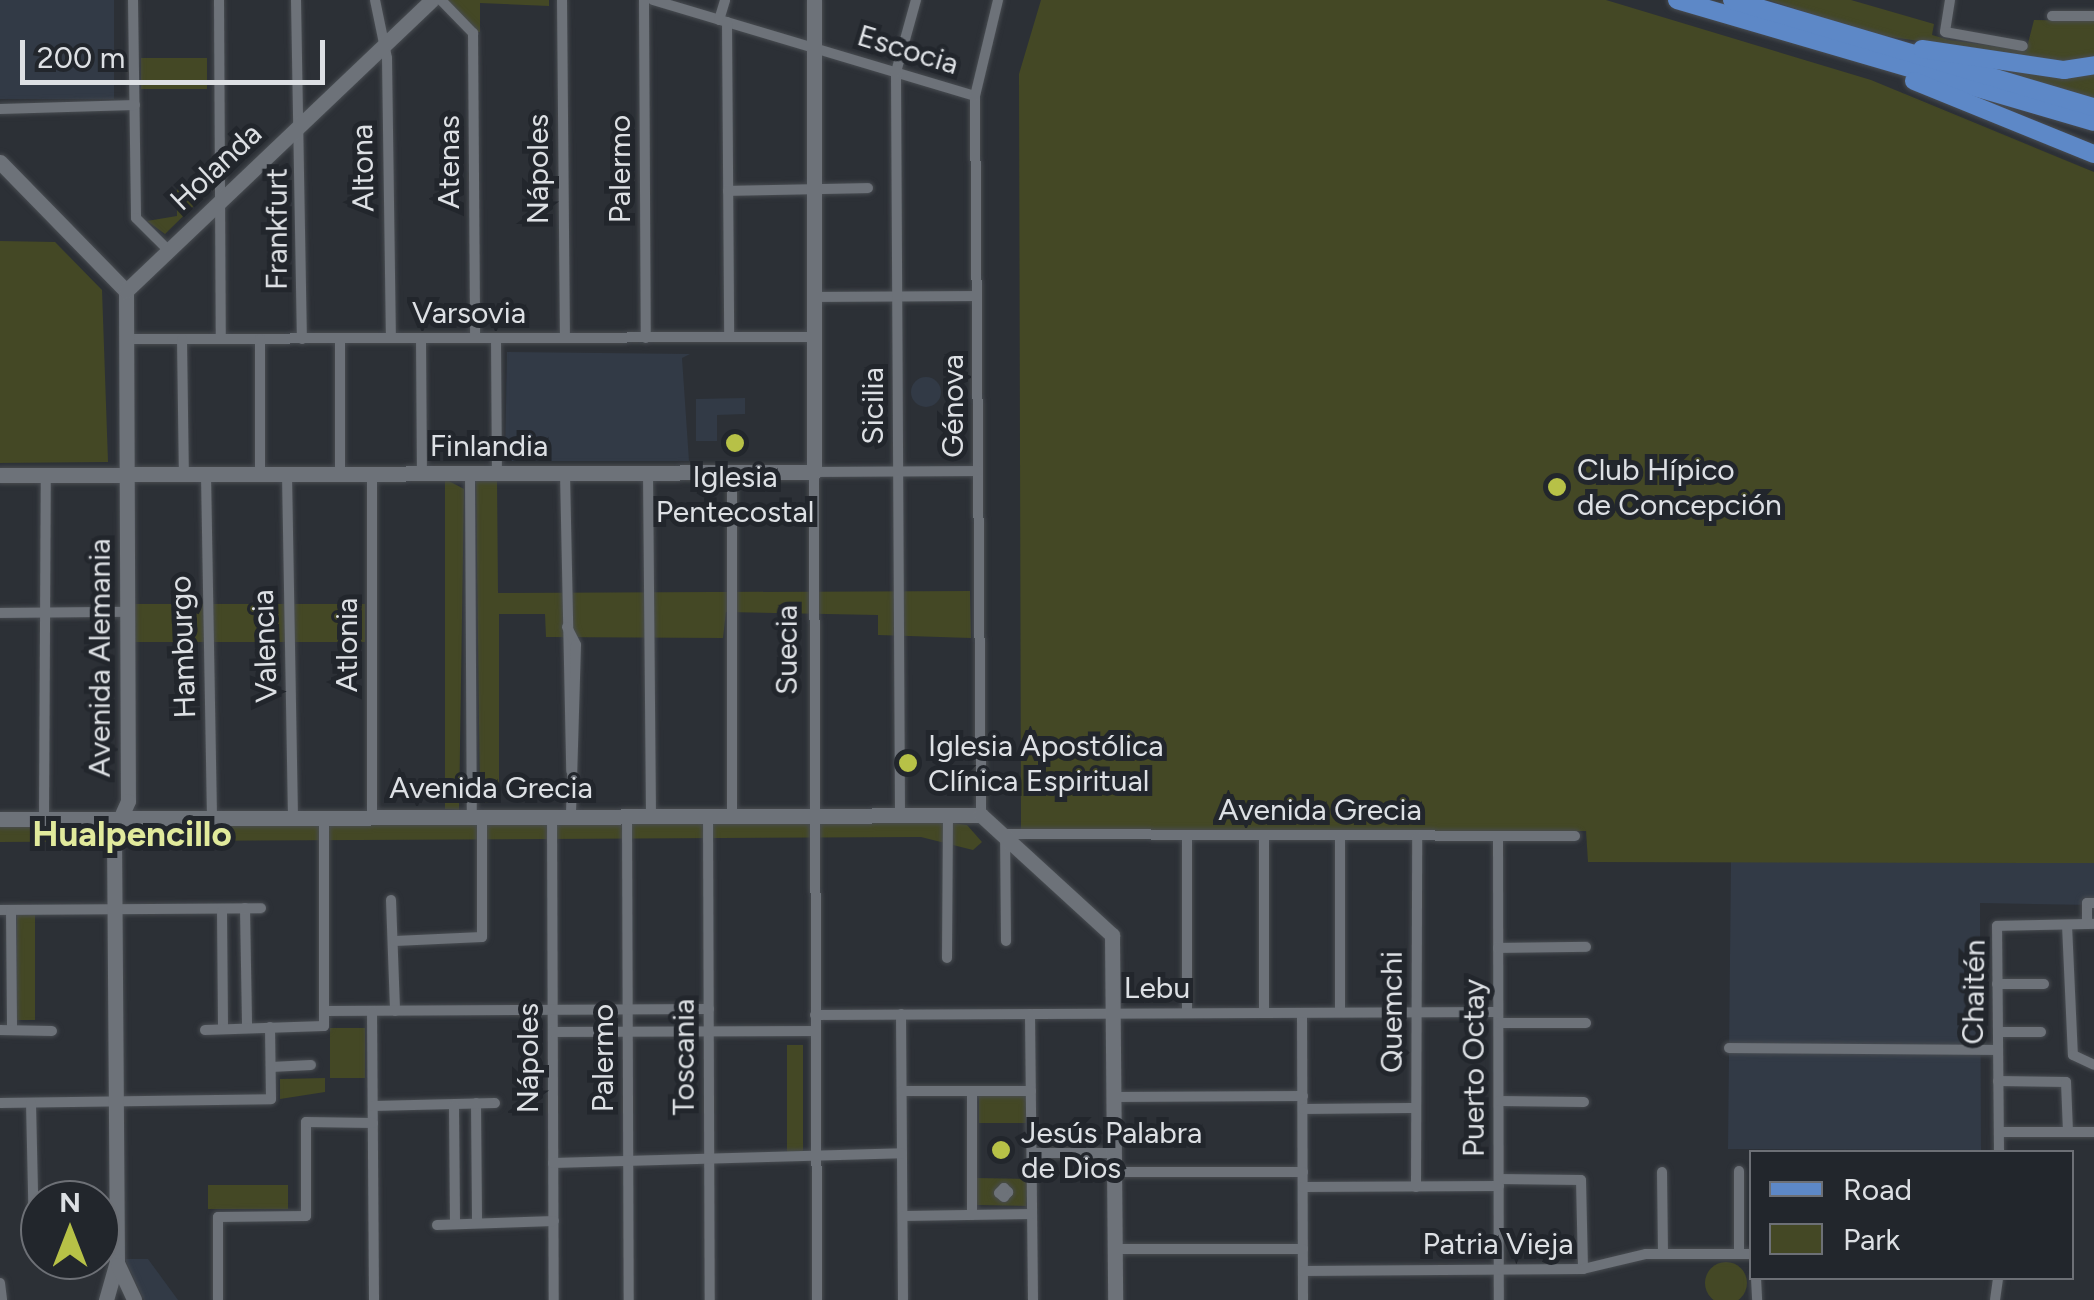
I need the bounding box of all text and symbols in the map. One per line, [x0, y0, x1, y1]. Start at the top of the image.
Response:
street label: Escocia [853, 18, 963, 82]
scale bar [25, 20, 330, 82]
text: 200 m [37, 39, 125, 76]
street label: Nápoles [520, 114, 556, 224]
street label: Atenas [431, 115, 467, 209]
street label: Palermo [602, 115, 638, 223]
street label: Holanda [163, 116, 269, 218]
street label: Altona [344, 124, 382, 212]
street label: Frankfurt [259, 168, 295, 290]
street label: Varsovia [412, 295, 526, 331]
street label: Génova [935, 354, 971, 458]
street label: Sicilia [855, 367, 891, 445]
street label: Finlandia [430, 428, 548, 464]
marker: Iglesia Pentecostal [724, 432, 746, 454]
place label: Club Hípico de Concepción [1577, 452, 1782, 522]
place label: Iglesia Pentecostal [656, 459, 814, 530]
marker: Club Hípico de Concepción [1546, 476, 1568, 498]
street label: Avenida Alemania [82, 539, 118, 777]
street label: Hamburgo [163, 575, 203, 719]
street label: Valencia [245, 589, 285, 703]
street label: Atlonia [329, 598, 365, 692]
street label: Suecia [769, 605, 805, 695]
place label: Iglesia Apostólica Clínica Espiritual [928, 728, 1164, 798]
marker: Iglesia Apostólica Clínica Espiritual [897, 752, 919, 774]
street label: Avenida Grecia [389, 770, 593, 806]
street label: Avenida Grecia [1218, 792, 1422, 828]
district label: Hualpencillo [32, 813, 232, 855]
street label: Chaitén [1955, 939, 1993, 1045]
street label: Quemchi [1374, 951, 1410, 1073]
street label: Lebu [1124, 970, 1190, 1006]
street label: Puerto Octay [1456, 979, 1492, 1157]
street label: Toscania [666, 999, 702, 1115]
street label: Nápoles [510, 1003, 546, 1113]
street label: Palermo [585, 1004, 621, 1112]
place label: Jesús Palabra de Dios [1021, 1115, 1202, 1186]
marker: Jesús Palabra de Dios [990, 1139, 1012, 1161]
legend [1749, 1150, 2074, 1280]
text: Road [1843, 1171, 1912, 1208]
north arrow [20, 1180, 120, 1280]
text: N [59, 1185, 81, 1219]
text: Park [1843, 1221, 1900, 1258]
street label: Patria Vieja [1422, 1226, 1574, 1262]

